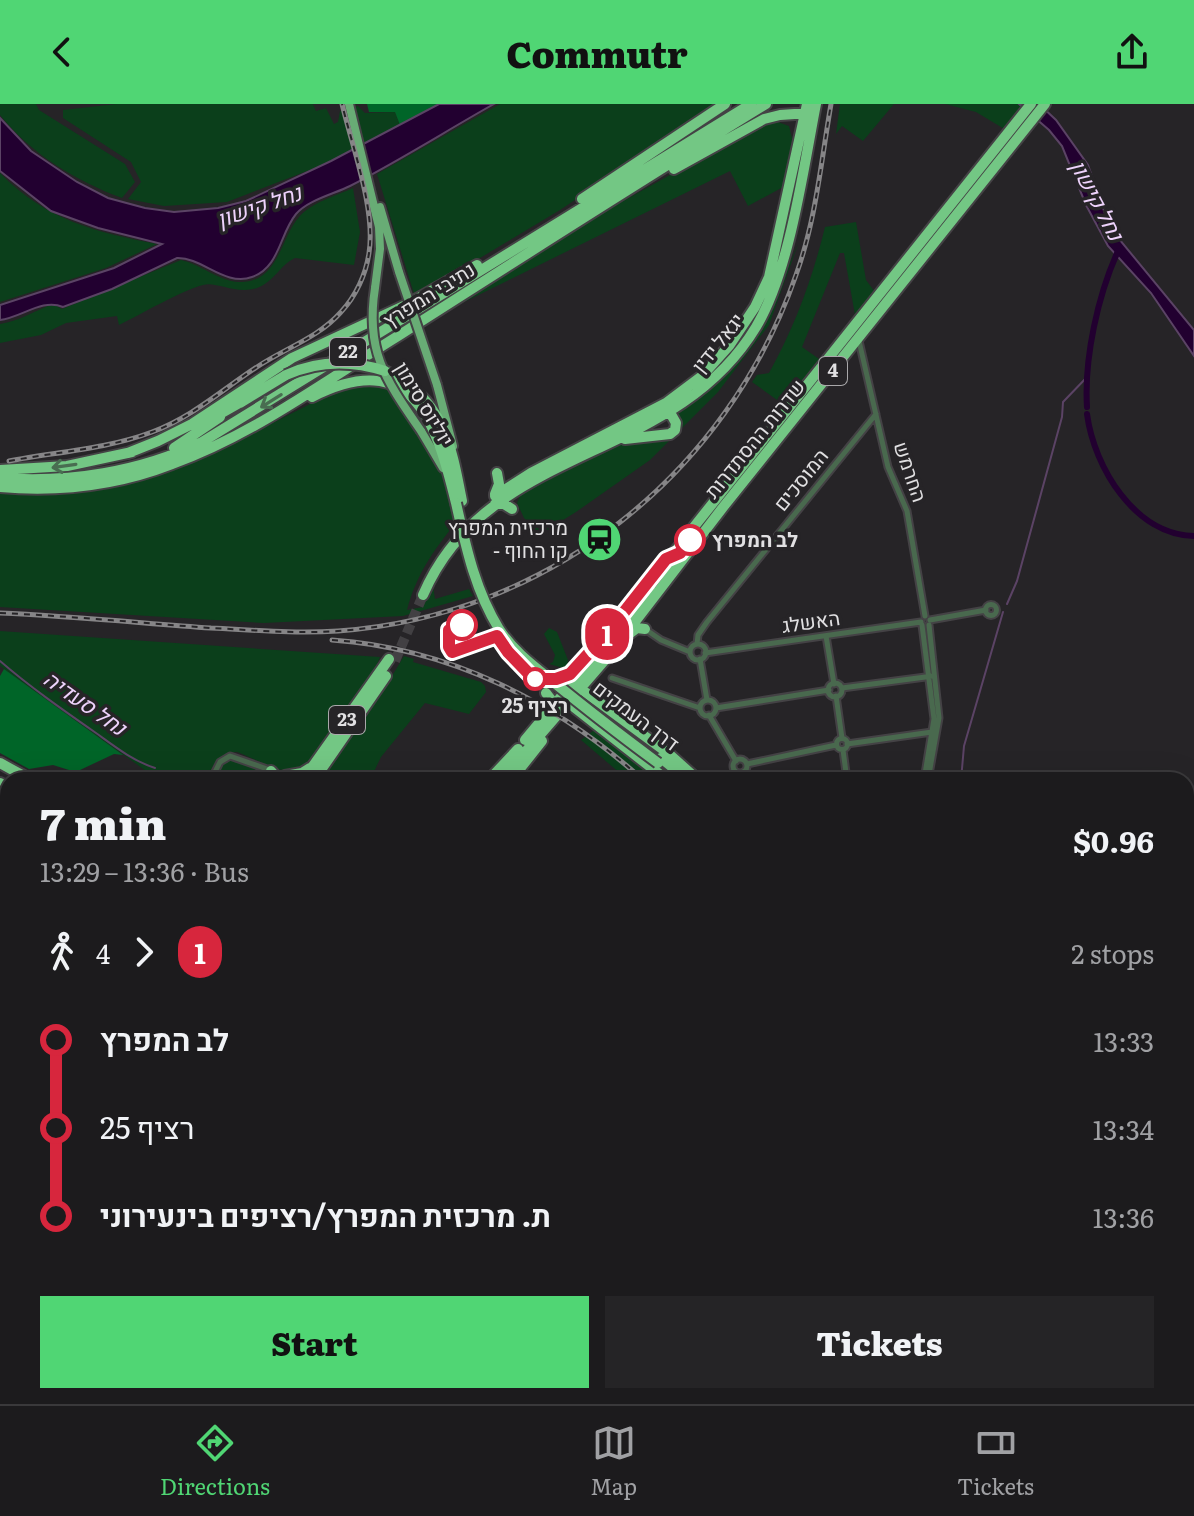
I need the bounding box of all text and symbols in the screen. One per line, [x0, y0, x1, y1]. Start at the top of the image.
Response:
text: Commutr [506, 26, 688, 79]
icon: back [40, 30, 84, 74]
icon: share [1110, 30, 1154, 74]
water label: נחל קישון [1063, 153, 1134, 247]
water label: נחל קישון [212, 174, 307, 234]
street label: נתיבי המפרץ [376, 253, 480, 334]
street label: יגאל ידין [683, 305, 750, 378]
road number: 22 [330, 338, 366, 366]
street label: יוליוס סימון [389, 355, 463, 451]
road number: 4 [819, 357, 847, 385]
street label: שדרות ההסתדרות [696, 372, 811, 504]
one-way arrow [260, 392, 282, 409]
street label: החרמש [888, 437, 936, 506]
street label: המוסכים [765, 441, 834, 516]
one-way arrow [52, 459, 77, 474]
place label: מרכזית המפרץ - קו החוף [448, 511, 568, 564]
station icon: מרכזית המפרץ - קו החוף [575, 516, 623, 564]
place label: לב המפרץ [712, 523, 798, 553]
marker: לב המפרץ [675, 525, 705, 555]
street label: האשלג [780, 601, 842, 639]
line badge: 1 [581, 608, 633, 660]
unlabelled marker [447, 610, 477, 640]
text: 1 [601, 613, 613, 655]
water label: נחל סעדיה [38, 661, 136, 744]
marker: רציף 25 [524, 668, 546, 690]
street label: דרך העמקים [588, 672, 687, 757]
place label: רציף 25 [502, 689, 568, 719]
road number: 23 [329, 706, 365, 734]
text: 7 min [40, 788, 167, 854]
text: $0.96 [1073, 818, 1154, 862]
text: 13:29 – 13:36 · Bus [40, 851, 249, 890]
icon: walk [40, 930, 84, 974]
icon: forward [122, 930, 166, 974]
text: 1 [194, 931, 206, 973]
text: 4 [96, 933, 110, 972]
text: 2 stops [1071, 933, 1154, 972]
text: לב המפרץ [100, 1016, 229, 1060]
text: 13:33 [1094, 1021, 1154, 1060]
text: רציף 25 [100, 1104, 194, 1148]
text: 13:34 [1093, 1109, 1154, 1148]
text: ת. מרכזית המפרץ/רציפים בינעירוני [100, 1192, 551, 1236]
text: 13:36 [1093, 1197, 1154, 1236]
button: Start [40, 1296, 589, 1388]
button: Tickets [605, 1296, 1154, 1388]
tab: Directions [160, 1421, 270, 1502]
tab: Map [590, 1421, 637, 1502]
tab: Tickets [957, 1421, 1034, 1502]

